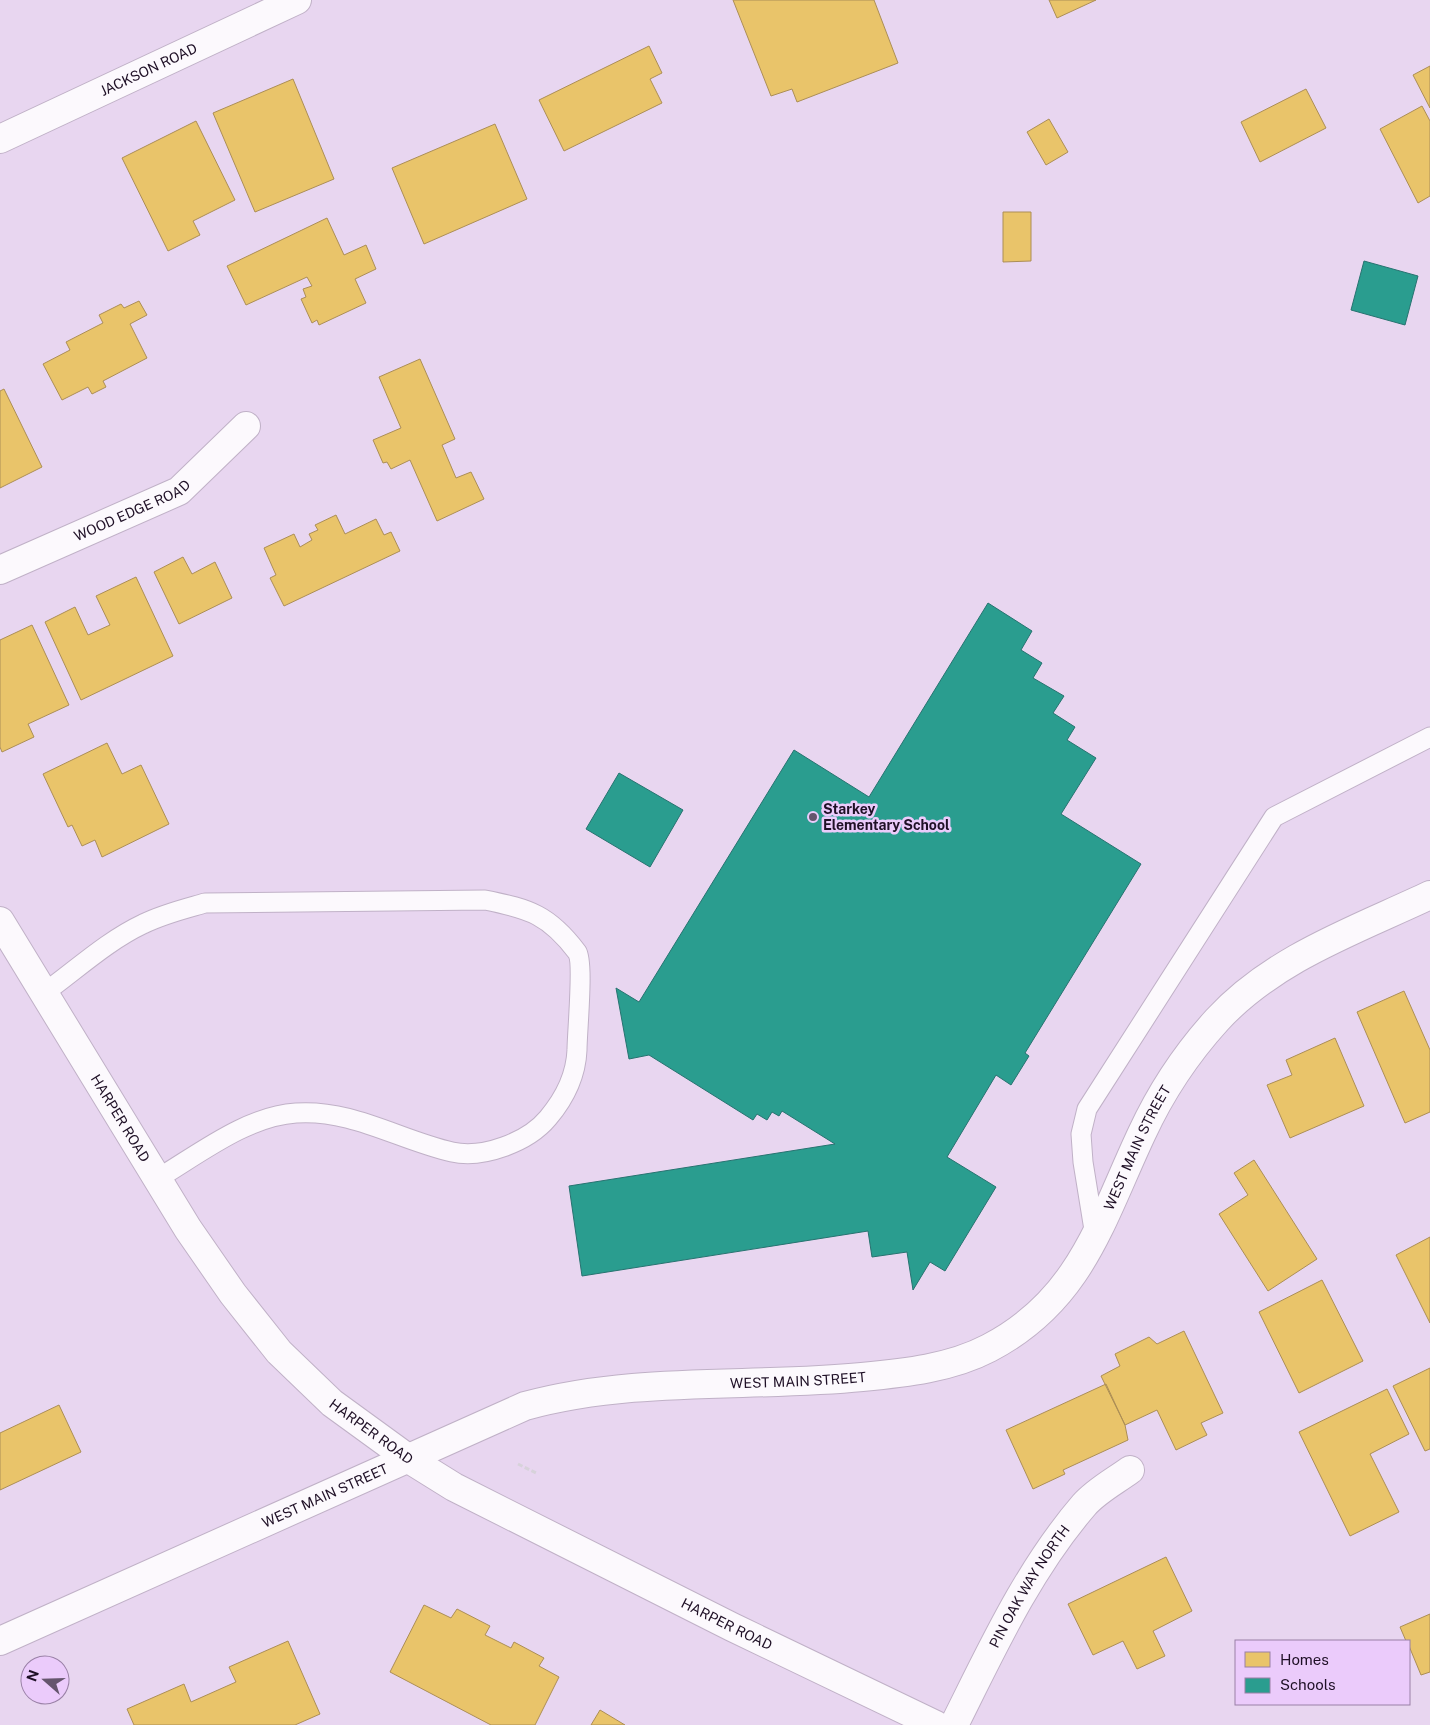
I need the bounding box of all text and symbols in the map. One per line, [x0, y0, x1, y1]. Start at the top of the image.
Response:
street label: JACKSON ROAD [97, 40, 200, 99]
street label: WOOD EDGE ROAD [72, 477, 194, 544]
place label: Starkey Elementary School [823, 801, 950, 833]
marker: Starkey Elementary School [807, 811, 819, 823]
street label: HARPER ROAD [88, 1072, 153, 1165]
street label: WEST MAIN STREET [1101, 1082, 1174, 1213]
street label: WEST MAIN STREET [730, 1369, 867, 1391]
street label: HARPER ROAD [326, 1396, 416, 1467]
street label: WEST MAIN STREET [259, 1460, 390, 1531]
street label: PIN OAK WAY NORTH [986, 1522, 1073, 1650]
street label: HARPER ROAD [679, 1595, 775, 1653]
legend [1235, 1640, 1410, 1705]
text: Homes [1280, 1651, 1329, 1668]
north arrow [20, 1655, 70, 1705]
text: N [23, 1668, 42, 1683]
text: Schools [1280, 1676, 1336, 1693]

